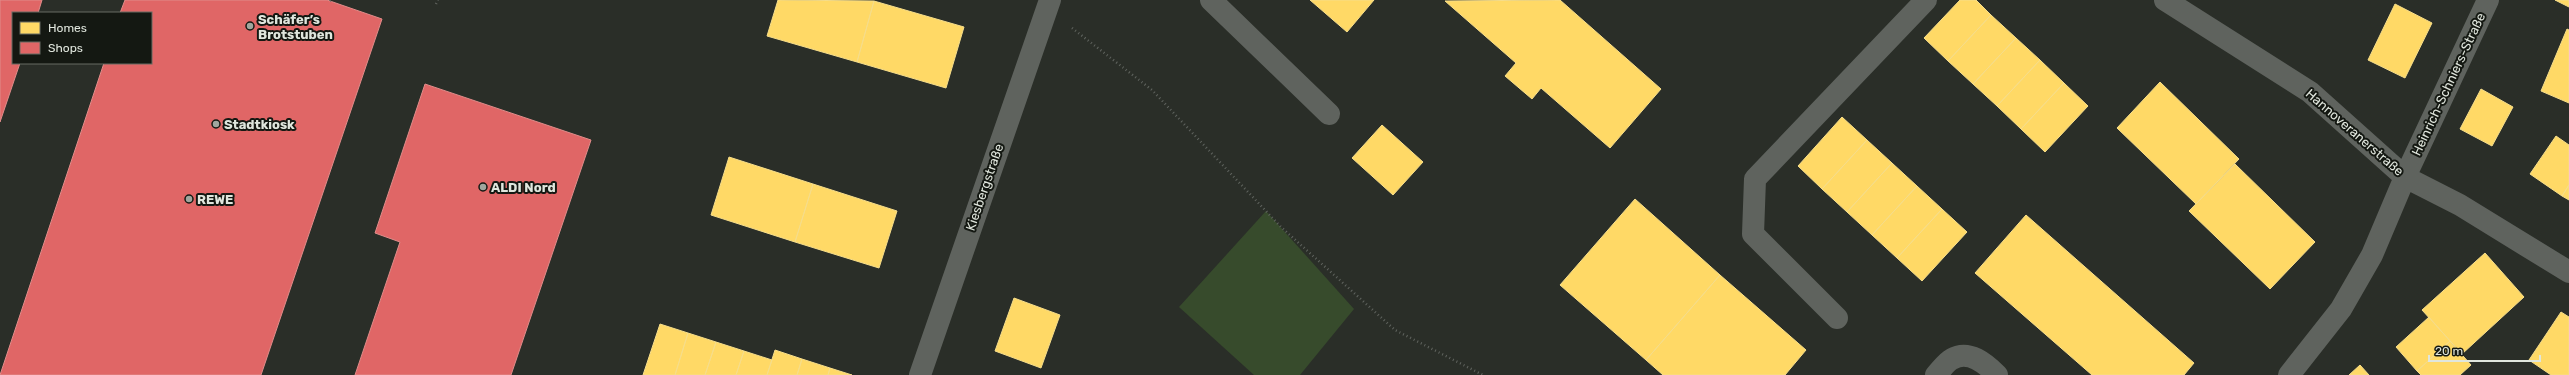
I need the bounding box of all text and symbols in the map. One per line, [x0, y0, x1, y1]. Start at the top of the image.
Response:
street label: Heinrich-Schniers-Straße [2409, 10, 2488, 158]
legend [12, 12, 152, 64]
place label: Schäfer’s Brotstuben [258, 12, 333, 42]
text: Homes [48, 21, 87, 35]
marker: Schäfer’s Brotstuben [245, 21, 255, 31]
text: Shops [48, 41, 83, 55]
street label: Hannoveranerstraße [2303, 86, 2407, 179]
place label: Stadtkiosk [224, 117, 295, 132]
marker: Stadtkiosk [211, 119, 221, 129]
street label: Kiesbergstraße [963, 142, 1007, 233]
place label: ALDI Nord [491, 180, 556, 195]
marker: ALDI Nord [478, 182, 488, 192]
place label: REWE [197, 192, 233, 207]
marker: REWE [184, 194, 194, 204]
scale bar [2429, 337, 2540, 363]
text: 20 m [2435, 344, 2463, 358]

